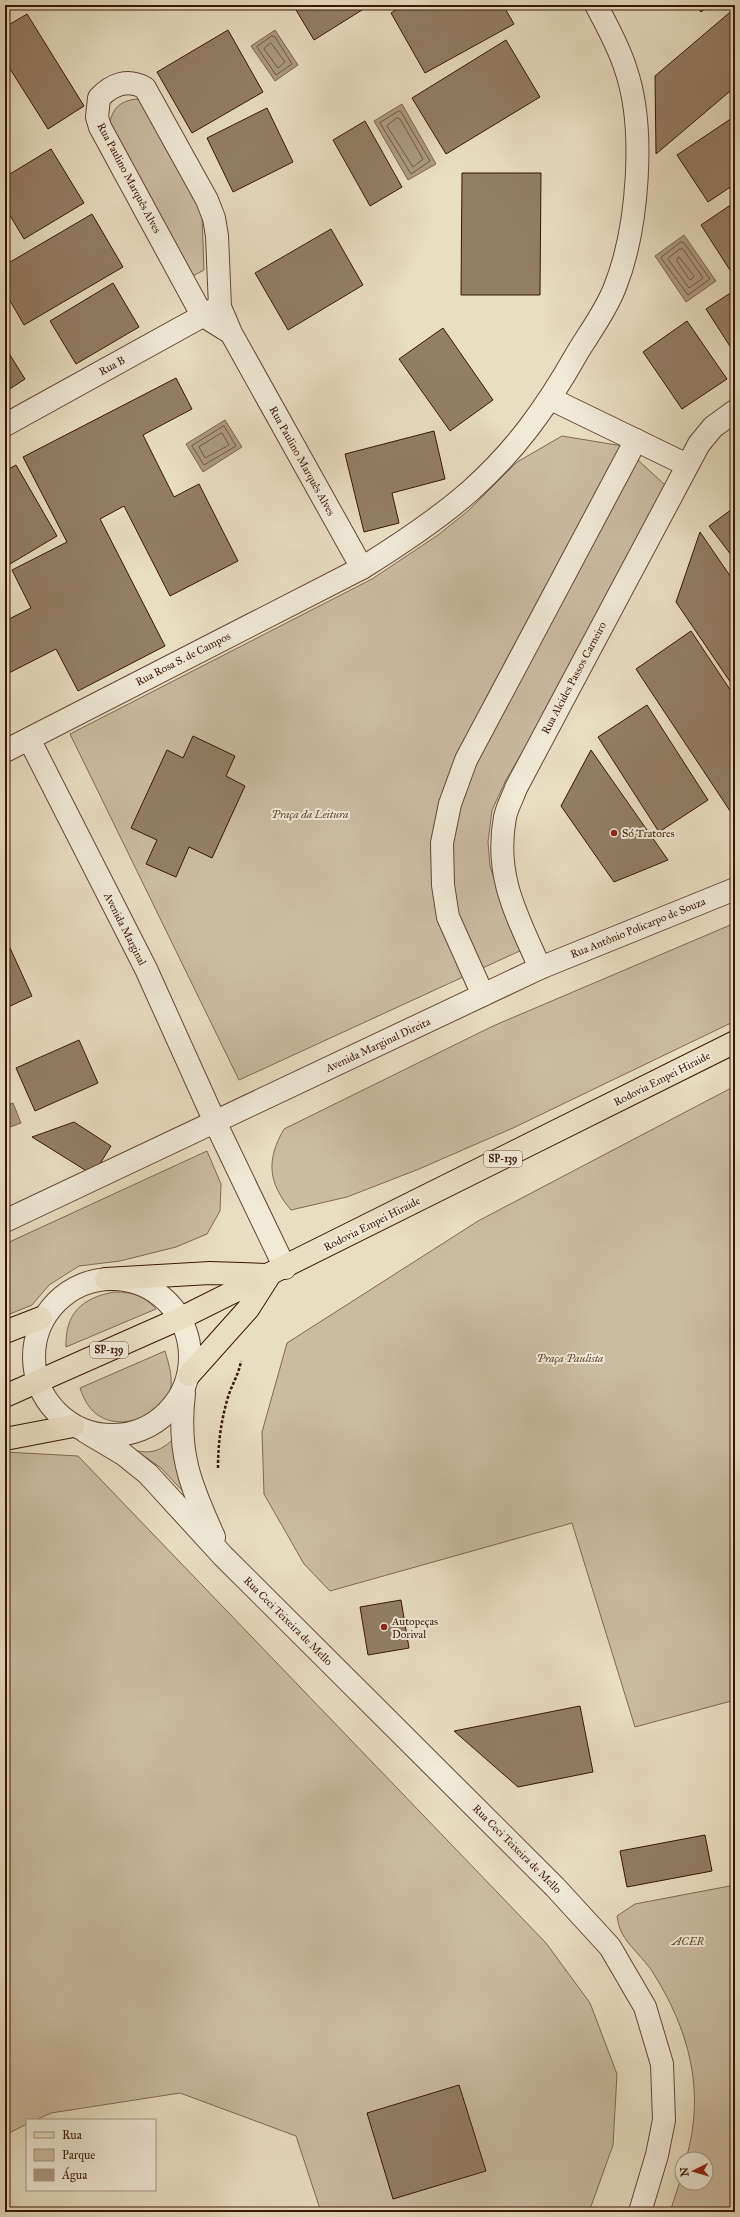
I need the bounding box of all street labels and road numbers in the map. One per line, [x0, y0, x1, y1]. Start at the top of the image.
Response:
street label: Rua Paulino Marquês Alves [93, 121, 164, 236]
street label: Rua B [97, 354, 127, 378]
street label: Rua Paulino Marquês Alves [266, 404, 338, 519]
street label: Rua Alcides Passos Carneiro [539, 619, 609, 736]
street label: Rua Rosa S. de Campos [133, 629, 233, 689]
street label: Avenida Marginal [101, 890, 149, 968]
street label: Rua Antônio Policarpo de Souza [568, 895, 708, 961]
street label: Avenida Marginal Direita [323, 1015, 433, 1075]
street label: Rodovia Empei Hiraide [612, 1049, 713, 1109]
road number: SP-139 [484, 1151, 522, 1167]
street label: Rodovia Empei Hiraide [322, 1194, 423, 1254]
road number: SP-139 [90, 1342, 128, 1358]
street label: Rua Ceci Teixeira de Mello [241, 1574, 335, 1668]
street label: Rua Ceci Teixeira de Mello [470, 1802, 564, 1896]

